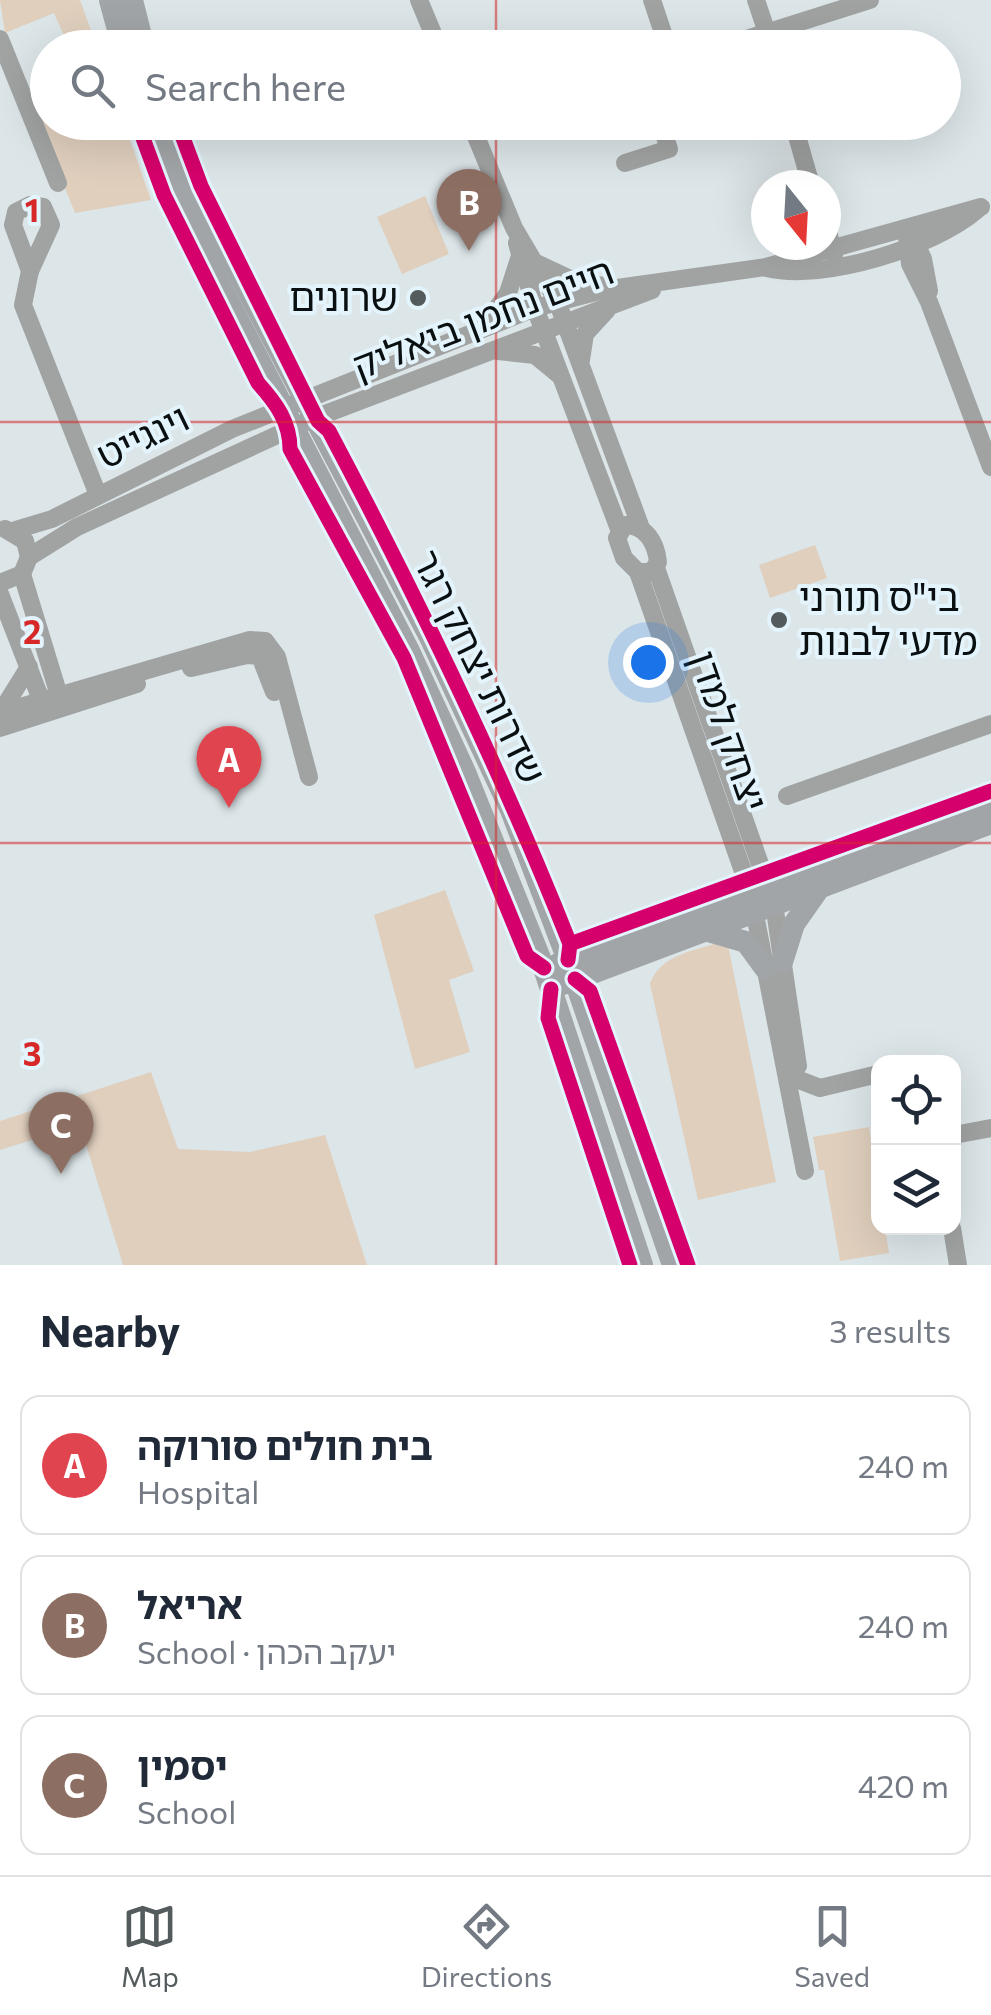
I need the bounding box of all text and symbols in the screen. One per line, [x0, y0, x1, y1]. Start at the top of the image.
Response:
search box [30, 30, 961, 140]
icon: search [65, 58, 120, 113]
text: Search here [145, 62, 346, 109]
pin: B [436, 168, 502, 251]
north arrow [751, 170, 841, 260]
text: 1 [25, 189, 39, 229]
street label: חיים נחמן ביאליק [345, 245, 619, 388]
place label: שרונים [289, 272, 398, 319]
marker: שרונים [407, 287, 429, 309]
street label: וינגייט [88, 393, 195, 477]
street label: שדרות יצחק רגר [404, 541, 558, 790]
place label: בי"ס תורני מדעי לבנות [799, 572, 978, 663]
marker: בי"ס תורני מדעי לבנות [768, 609, 790, 631]
text: 2 [23, 611, 41, 651]
your location [623, 637, 674, 688]
street label: יצחק למדן [681, 644, 780, 817]
pin: A [196, 726, 262, 808]
text: 3 [23, 1033, 41, 1073]
map controls [871, 1055, 961, 1235]
button: locate [871, 1055, 961, 1145]
pin: C [28, 1092, 94, 1174]
button: layers [871, 1145, 961, 1235]
text: Nearby [40, 1304, 180, 1356]
text: 3 results [829, 1310, 951, 1350]
text: בית חולים סורוקה [137, 1421, 433, 1468]
text: A [63, 1445, 86, 1485]
text: 240 m [858, 1445, 949, 1485]
text: Hospital [137, 1471, 259, 1511]
text: אריאל [137, 1580, 243, 1627]
text: B [64, 1605, 85, 1645]
text: 240 m [858, 1605, 949, 1645]
text: School · יעקב הכהן [137, 1631, 396, 1671]
text: יסמין [137, 1741, 228, 1788]
text: C [64, 1765, 85, 1805]
text: 420 m [858, 1765, 949, 1805]
text: School [137, 1791, 236, 1831]
tab: Map [121, 1899, 179, 1993]
tab: Directions [421, 1899, 552, 1993]
tab: Saved [794, 1899, 870, 1993]

